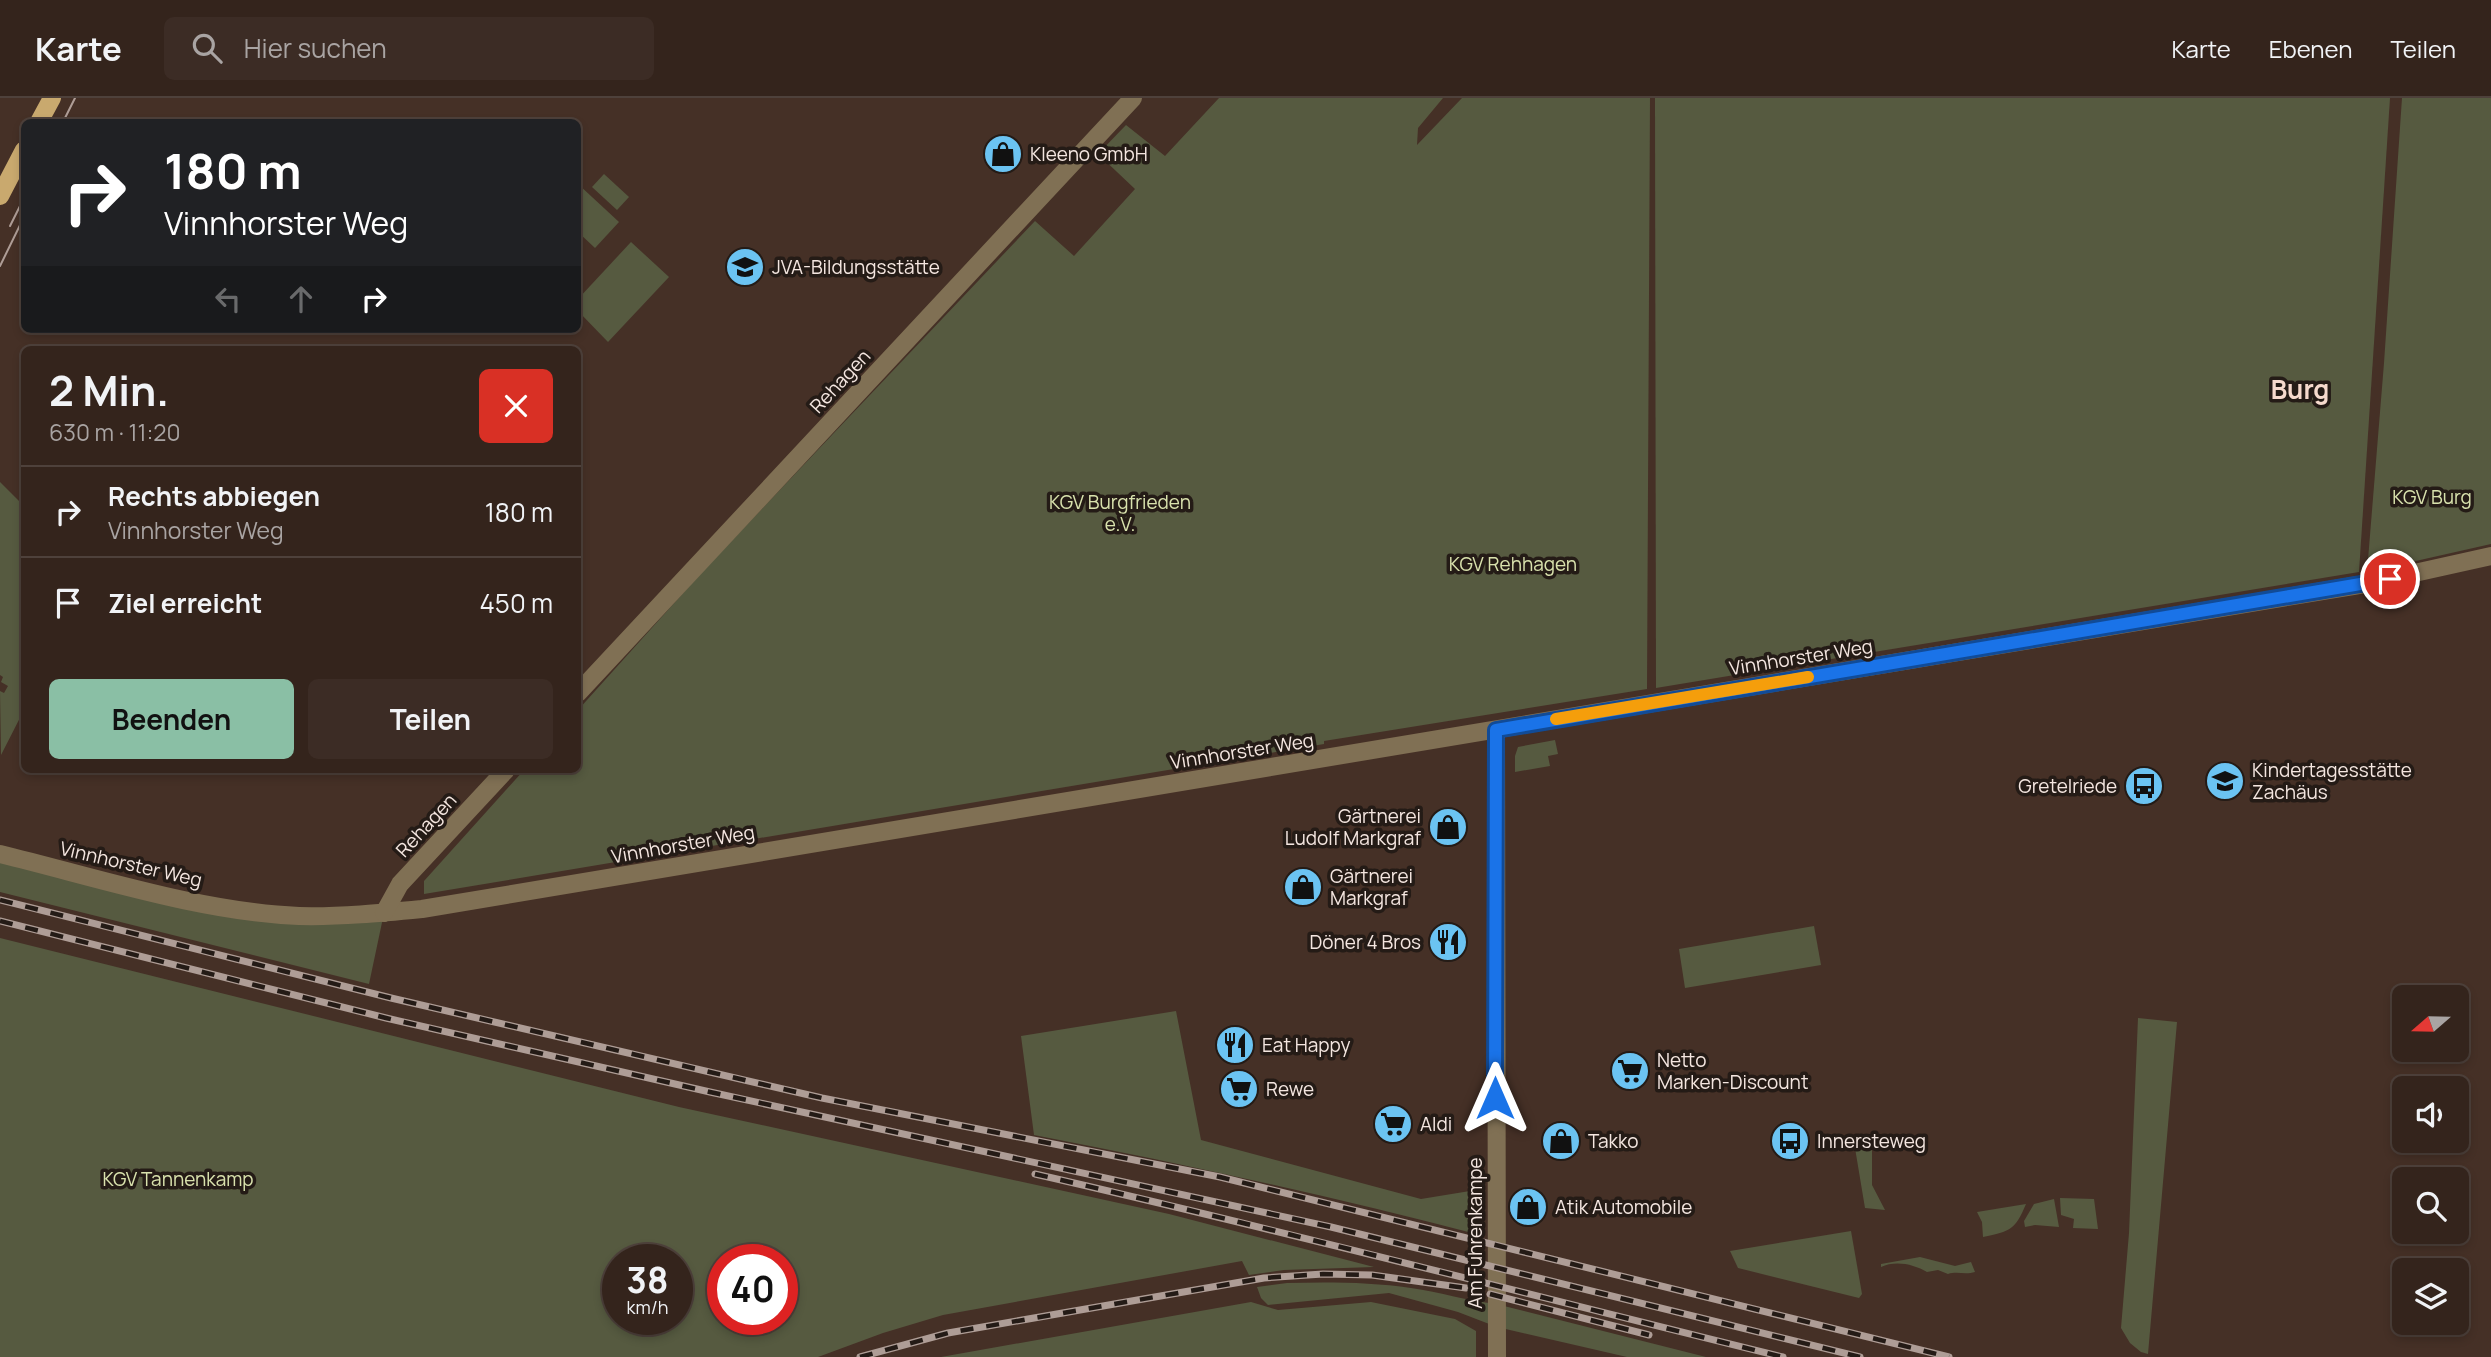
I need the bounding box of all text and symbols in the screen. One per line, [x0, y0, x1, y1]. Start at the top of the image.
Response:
search box [164, 17, 654, 80]
text: Karte [35, 26, 122, 71]
icon: search [188, 29, 226, 67]
text: Hier suchen [244, 30, 387, 66]
text: Karte [2171, 32, 2231, 65]
text: Ebenen [2269, 32, 2352, 65]
text: Teilen [2390, 32, 2456, 65]
shop icon: Kleeno GmbH [982, 133, 1024, 175]
text: 180 m [164, 137, 302, 204]
place label: Kleeno GmbH [1030, 141, 1148, 167]
icon: right [49, 147, 140, 238]
text: Vinnhorster Weg [164, 201, 408, 245]
school or university icon: JVA-Bildungsstätte [724, 246, 766, 288]
place label: JVA-Bildungsstätte [772, 254, 940, 280]
icon: left [209, 280, 247, 318]
icon: ahead [282, 280, 320, 318]
icon: right [355, 280, 393, 318]
street label: Rehagen [804, 344, 876, 418]
text: 2 Min. [49, 361, 169, 419]
button: close [479, 369, 553, 443]
district label: Burg [2271, 371, 2329, 407]
text: 630 m · 11:20 [49, 416, 181, 448]
text: Rechts abbiegen [108, 478, 320, 514]
park label: KGV Burg [2392, 484, 2472, 510]
park label: KGV Burgfrieden e.V. [1049, 489, 1191, 537]
icon: right [49, 493, 87, 531]
text: 180 m [485, 494, 553, 530]
text: Vinnhorster Weg [108, 514, 284, 546]
pin [2360, 549, 2420, 609]
park label: KGV Rehhagen [1449, 551, 1577, 577]
icon: arrive [2371, 560, 2409, 598]
icon: arrive [49, 584, 87, 622]
text: Ziel erreicht [108, 585, 262, 621]
text: 450 m [480, 585, 553, 621]
street label: Vinnhorster Weg [1727, 633, 1875, 681]
button: Beenden [49, 679, 294, 759]
button: Teilen [308, 679, 553, 759]
street label: Vinnhorster Weg [1168, 727, 1316, 775]
place label: Kindertagesstätte Zachäus [2252, 757, 2412, 805]
school or university icon: Kindertagesstätte Zachäus [2204, 760, 2246, 802]
bus stop icon: Gretelriede [2123, 765, 2165, 807]
place label: Gretelriede [2018, 773, 2117, 799]
street label: Rehagen [390, 788, 462, 862]
place label: Gärtnerei Ludolf Markgraf [1285, 803, 1421, 851]
shop icon: Gärtnerei Ludolf Markgraf [1427, 806, 1469, 848]
street label: Vinnhorster Weg [609, 819, 757, 869]
street label: Vinnhorster Weg [57, 835, 205, 893]
place label: Gärtnerei Markgraf [1330, 863, 1413, 911]
shop icon: Gärtnerei Markgraf [1282, 866, 1324, 908]
restaurant icon: Döner 4 Bros [1427, 921, 1469, 963]
place label: Döner 4 Bros [1310, 929, 1421, 955]
north arrow [2392, 985, 2469, 1062]
map controls [2392, 985, 2469, 1335]
restaurant icon: Eat Happy [1214, 1024, 1256, 1066]
place label: Eat Happy [1262, 1032, 1351, 1058]
place label: Netto Marken-Discount [1657, 1047, 1809, 1095]
supermarket icon: Netto Marken-Discount [1609, 1050, 1651, 1092]
position arrow [1458, 1061, 1532, 1135]
supermarket icon: Rewe [1218, 1068, 1260, 1110]
place label: Rewe [1266, 1076, 1314, 1102]
button: sound [2392, 1076, 2469, 1153]
supermarket icon: Aldi [1372, 1103, 1414, 1145]
place label: Aldi [1420, 1111, 1452, 1137]
shop icon: Takko [1540, 1120, 1582, 1162]
bus stop icon: Innersteweg [1769, 1120, 1811, 1162]
place label: Takko [1588, 1128, 1638, 1154]
place label: Innersteweg [1817, 1128, 1926, 1154]
street label: Am Fuhrenkampe [1462, 1157, 1488, 1309]
park label: KGV Tannenkamp [102, 1166, 254, 1192]
button: search [2392, 1167, 2469, 1244]
shop icon: Atik Automobile [1507, 1186, 1549, 1228]
place label: Atik Automobile [1555, 1194, 1692, 1220]
speed limit sign: 40 [707, 1244, 798, 1335]
text: 38 [627, 1256, 668, 1304]
button: layers [2392, 1258, 2469, 1335]
text: km/h [627, 1295, 668, 1319]

